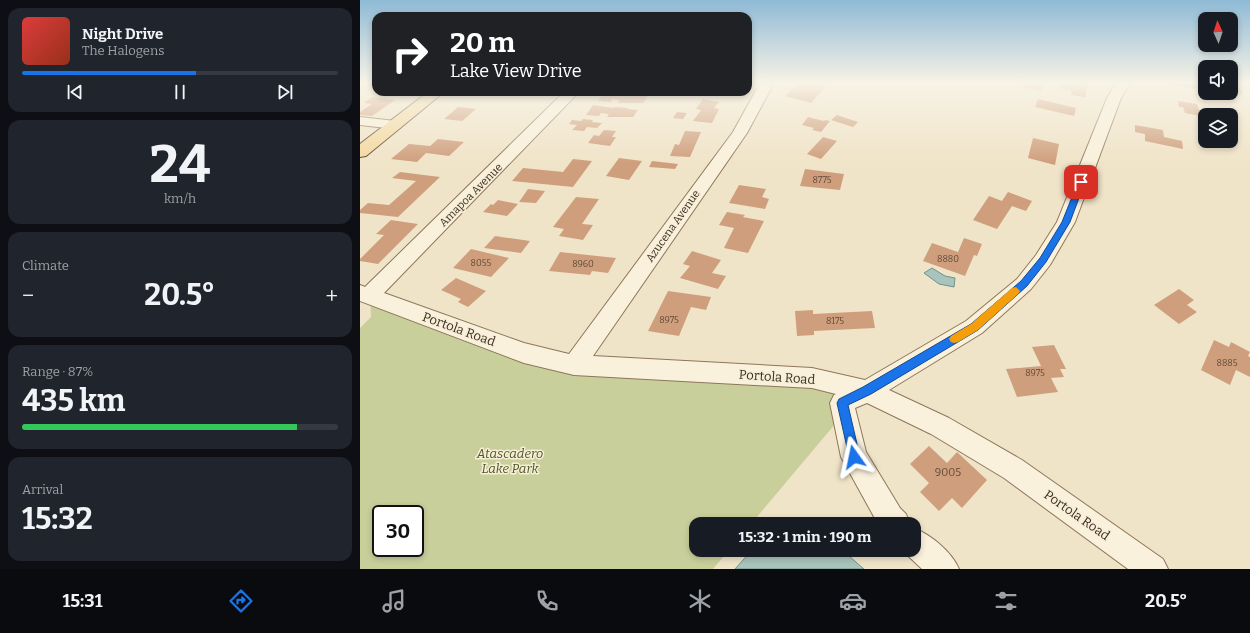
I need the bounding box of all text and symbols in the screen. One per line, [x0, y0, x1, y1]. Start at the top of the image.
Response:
north arrow [1198, 12, 1238, 52]
map controls [1198, 12, 1238, 148]
text: Night Drive [82, 25, 163, 43]
text: 20 m [450, 26, 515, 59]
icon: right [384, 28, 436, 80]
text: The Halogens [82, 43, 164, 58]
text: Lake View Drive [450, 60, 581, 82]
button: sound [1198, 60, 1238, 100]
icon: previous [64, 81, 86, 103]
icon: pause [169, 81, 191, 103]
icon: next [274, 81, 296, 103]
button: layers [1198, 108, 1238, 148]
text: 24 [150, 133, 210, 196]
street label: Amapoa Avenue [437, 161, 505, 229]
pin [1064, 165, 1098, 199]
icon: arrive [1070, 171, 1092, 193]
house number: 8775 [812, 175, 832, 185]
street label: Azucena Avenue [643, 187, 703, 265]
text: km/h [164, 191, 196, 206]
house number: 8880 [937, 254, 959, 264]
text: Climate [22, 258, 69, 273]
house number: 8055 [471, 258, 492, 268]
house number: 8960 [572, 259, 594, 269]
text: 20.5° [144, 277, 215, 313]
text: − [22, 282, 34, 309]
text: + [325, 282, 338, 309]
street label: Portola Road [420, 309, 498, 349]
house number: 8975 [659, 315, 679, 325]
house number: 8175 [826, 316, 844, 326]
house number: 8885 [1216, 358, 1238, 368]
text: Range · 87% [22, 364, 93, 379]
street label: Portola Road [738, 367, 816, 387]
house number: 8975 [1025, 368, 1045, 378]
text: 435 km [22, 383, 125, 419]
position arrow [833, 436, 875, 478]
park label: Atascadero Lake Park [476, 446, 543, 476]
house number: 9005 [935, 466, 961, 479]
text: Arrival [22, 482, 63, 497]
street label: Portola Road [1041, 487, 1113, 543]
text: 15:32 [22, 501, 93, 537]
speed limit sign: 30 [372, 505, 424, 557]
text: 15:32 · 1 min · 190 m [739, 528, 871, 546]
icon: directions [227, 587, 255, 615]
icon: music [380, 587, 408, 615]
icon: phone [533, 587, 561, 615]
icon: climate [686, 587, 714, 615]
icon: car [839, 587, 867, 615]
icon: filters [992, 587, 1020, 615]
text: 15:31 [62, 590, 102, 612]
text: 20.5° [1145, 590, 1188, 612]

